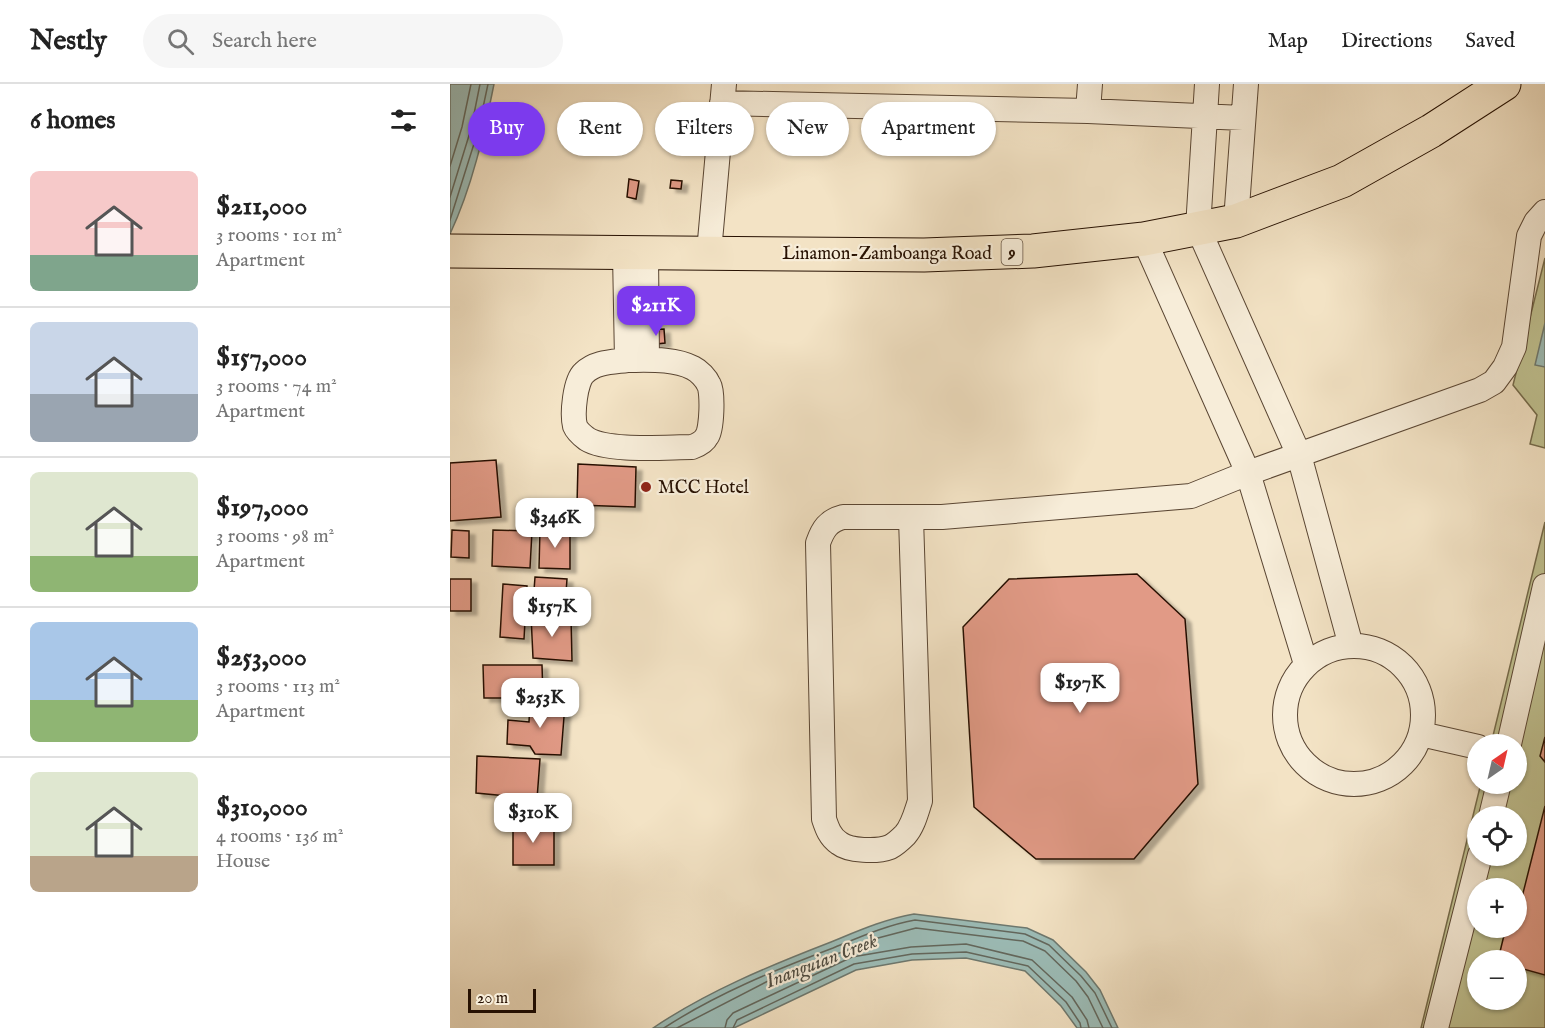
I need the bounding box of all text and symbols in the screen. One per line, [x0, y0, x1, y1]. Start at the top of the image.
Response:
search box [143, 14, 563, 68]
text: Nestly [30, 24, 107, 59]
icon: search [164, 25, 197, 58]
text: Search here [212, 27, 317, 55]
text: Map [1268, 28, 1308, 55]
text: Directions [1341, 28, 1432, 55]
text: Saved [1465, 28, 1515, 55]
chip: Buy [468, 102, 545, 156]
chip: Rent [557, 102, 643, 156]
chip: Filters [655, 102, 754, 156]
chip: New [766, 102, 849, 156]
chip: Apartment [861, 102, 996, 156]
text: 6 homes [30, 104, 115, 137]
icon: filters [387, 104, 420, 137]
text: $211,000 [216, 190, 307, 223]
icon: home [78, 195, 150, 267]
text: 3 rooms · 101 m² [216, 223, 342, 248]
road number: 9 [1002, 239, 1022, 265]
street label: Linamon-Zamboanga Road [782, 243, 992, 266]
text: Apartment [216, 248, 305, 273]
pin: $211K [614, 286, 698, 337]
text: $211K [631, 293, 681, 318]
text: $157,000 [216, 341, 307, 374]
icon: home [78, 346, 150, 418]
text: 3 rooms · 74 m² [216, 374, 337, 399]
text: Apartment [216, 399, 305, 424]
place label: MCC Hotel [658, 477, 749, 500]
marker: MCC Hotel [639, 480, 653, 494]
text: $197,000 [216, 491, 309, 524]
icon: home [78, 496, 150, 568]
pin: $346K [513, 498, 597, 549]
text: $346K [529, 505, 581, 530]
text: 3 rooms · 98 m² [216, 524, 334, 549]
text: Apartment [216, 549, 305, 574]
pin: $157K [510, 587, 594, 638]
text: $157K [527, 594, 577, 619]
text: $253,000 [216, 641, 307, 674]
icon: home [78, 646, 150, 718]
pin: $197K [1038, 663, 1122, 714]
text: $197K [1054, 670, 1106, 695]
text: 3 rooms · 113 m² [216, 674, 340, 699]
pin: $253K [498, 678, 582, 729]
text: $253K [515, 685, 565, 710]
text: Apartment [216, 699, 305, 724]
north arrow [1467, 734, 1527, 794]
map controls [1467, 734, 1527, 1010]
text: $310,000 [216, 791, 308, 824]
pin: $310K [491, 793, 575, 844]
icon: home [78, 796, 150, 868]
text: $310K [508, 800, 558, 825]
button: locate [1467, 806, 1527, 866]
text: 4 rooms · 136 m² [216, 824, 343, 849]
text: House [216, 849, 270, 874]
button: + [1467, 878, 1527, 938]
water label: Inanguian Creek [761, 929, 881, 995]
button: − [1467, 950, 1527, 1010]
scale bar [468, 986, 536, 1014]
text: 20 m [477, 989, 508, 1009]

